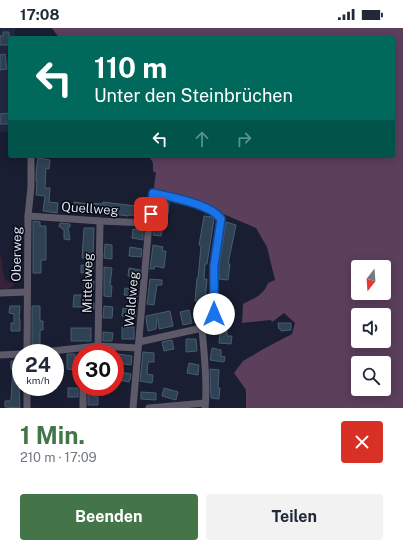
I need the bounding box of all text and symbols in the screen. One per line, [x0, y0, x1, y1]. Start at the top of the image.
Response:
text: 17:08 [20, 6, 60, 23]
text: 110 m [94, 51, 167, 84]
icon: left [28, 52, 80, 104]
text: Unter den Steinbrüchen [94, 85, 293, 106]
icon: left [149, 128, 171, 150]
icon: ahead [191, 128, 213, 150]
icon: right [233, 128, 255, 150]
pin [134, 197, 168, 231]
street label: Quellweg [61, 199, 119, 218]
icon: arrive [140, 203, 162, 225]
street label: Oberweg [9, 226, 24, 282]
street label: Mittelweg [79, 253, 96, 313]
north arrow [351, 260, 391, 300]
map controls [351, 260, 391, 396]
street label: Waldweg [122, 271, 141, 327]
position arrow [193, 293, 235, 335]
button: sound [351, 308, 391, 348]
speed limit sign: 30 [72, 344, 124, 396]
text: 24 [25, 353, 51, 377]
button: search [351, 356, 391, 396]
text: km/h [26, 374, 50, 386]
text: 1 Min. [20, 421, 85, 449]
button: close [341, 421, 383, 463]
text: 210 m · 17:09 [20, 450, 97, 465]
button: Beenden [20, 494, 198, 540]
button: Teilen [206, 494, 383, 540]

